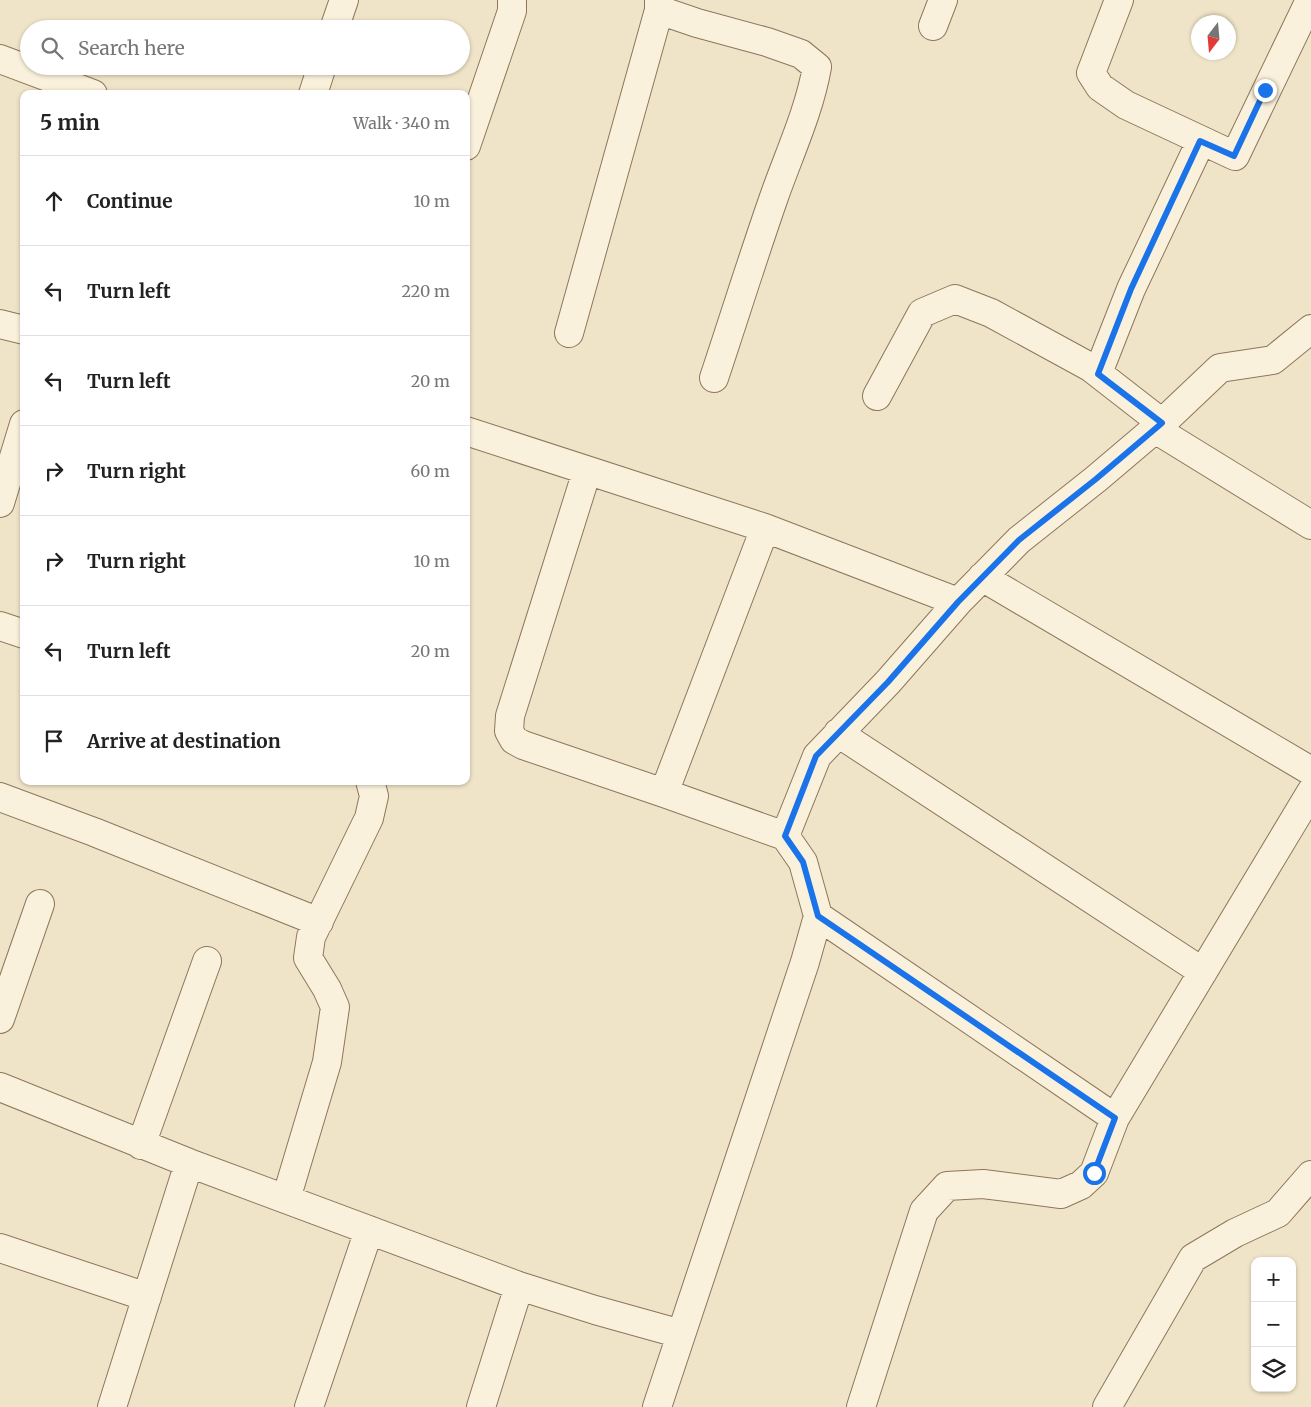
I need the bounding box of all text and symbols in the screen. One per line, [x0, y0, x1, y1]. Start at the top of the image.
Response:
north arrow [1191, 15, 1236, 60]
search box [20, 20, 470, 75]
icon: search [38, 34, 66, 62]
text: Search here [78, 36, 185, 60]
route end [1254, 79, 1277, 102]
text: 5 min [40, 109, 100, 136]
text: Walk · 340 m [353, 113, 450, 133]
icon: ahead [40, 187, 68, 215]
text: Continue [87, 189, 173, 213]
text: 10 m [413, 191, 450, 211]
icon: left [40, 277, 68, 305]
text: Turn left [87, 279, 171, 303]
text: 220 m [402, 281, 450, 301]
icon: left [40, 367, 68, 395]
text: Turn left [87, 369, 171, 393]
text: 20 m [411, 371, 450, 391]
icon: right [40, 457, 68, 485]
text: Turn right [87, 459, 186, 483]
text: 60 m [410, 461, 450, 481]
icon: right [40, 547, 68, 575]
text: Turn right [87, 549, 186, 573]
text: 10 m [413, 551, 450, 571]
icon: left [40, 637, 68, 665]
text: Turn left [87, 639, 171, 663]
text: 20 m [411, 641, 450, 661]
icon: arrive [40, 727, 68, 755]
text: Arrive at destination [87, 729, 281, 753]
route start [1083, 1162, 1106, 1185]
map controls [1251, 1257, 1296, 1392]
button: + [1251, 1257, 1296, 1302]
button: − [1251, 1302, 1296, 1347]
button: layers [1251, 1347, 1296, 1392]

